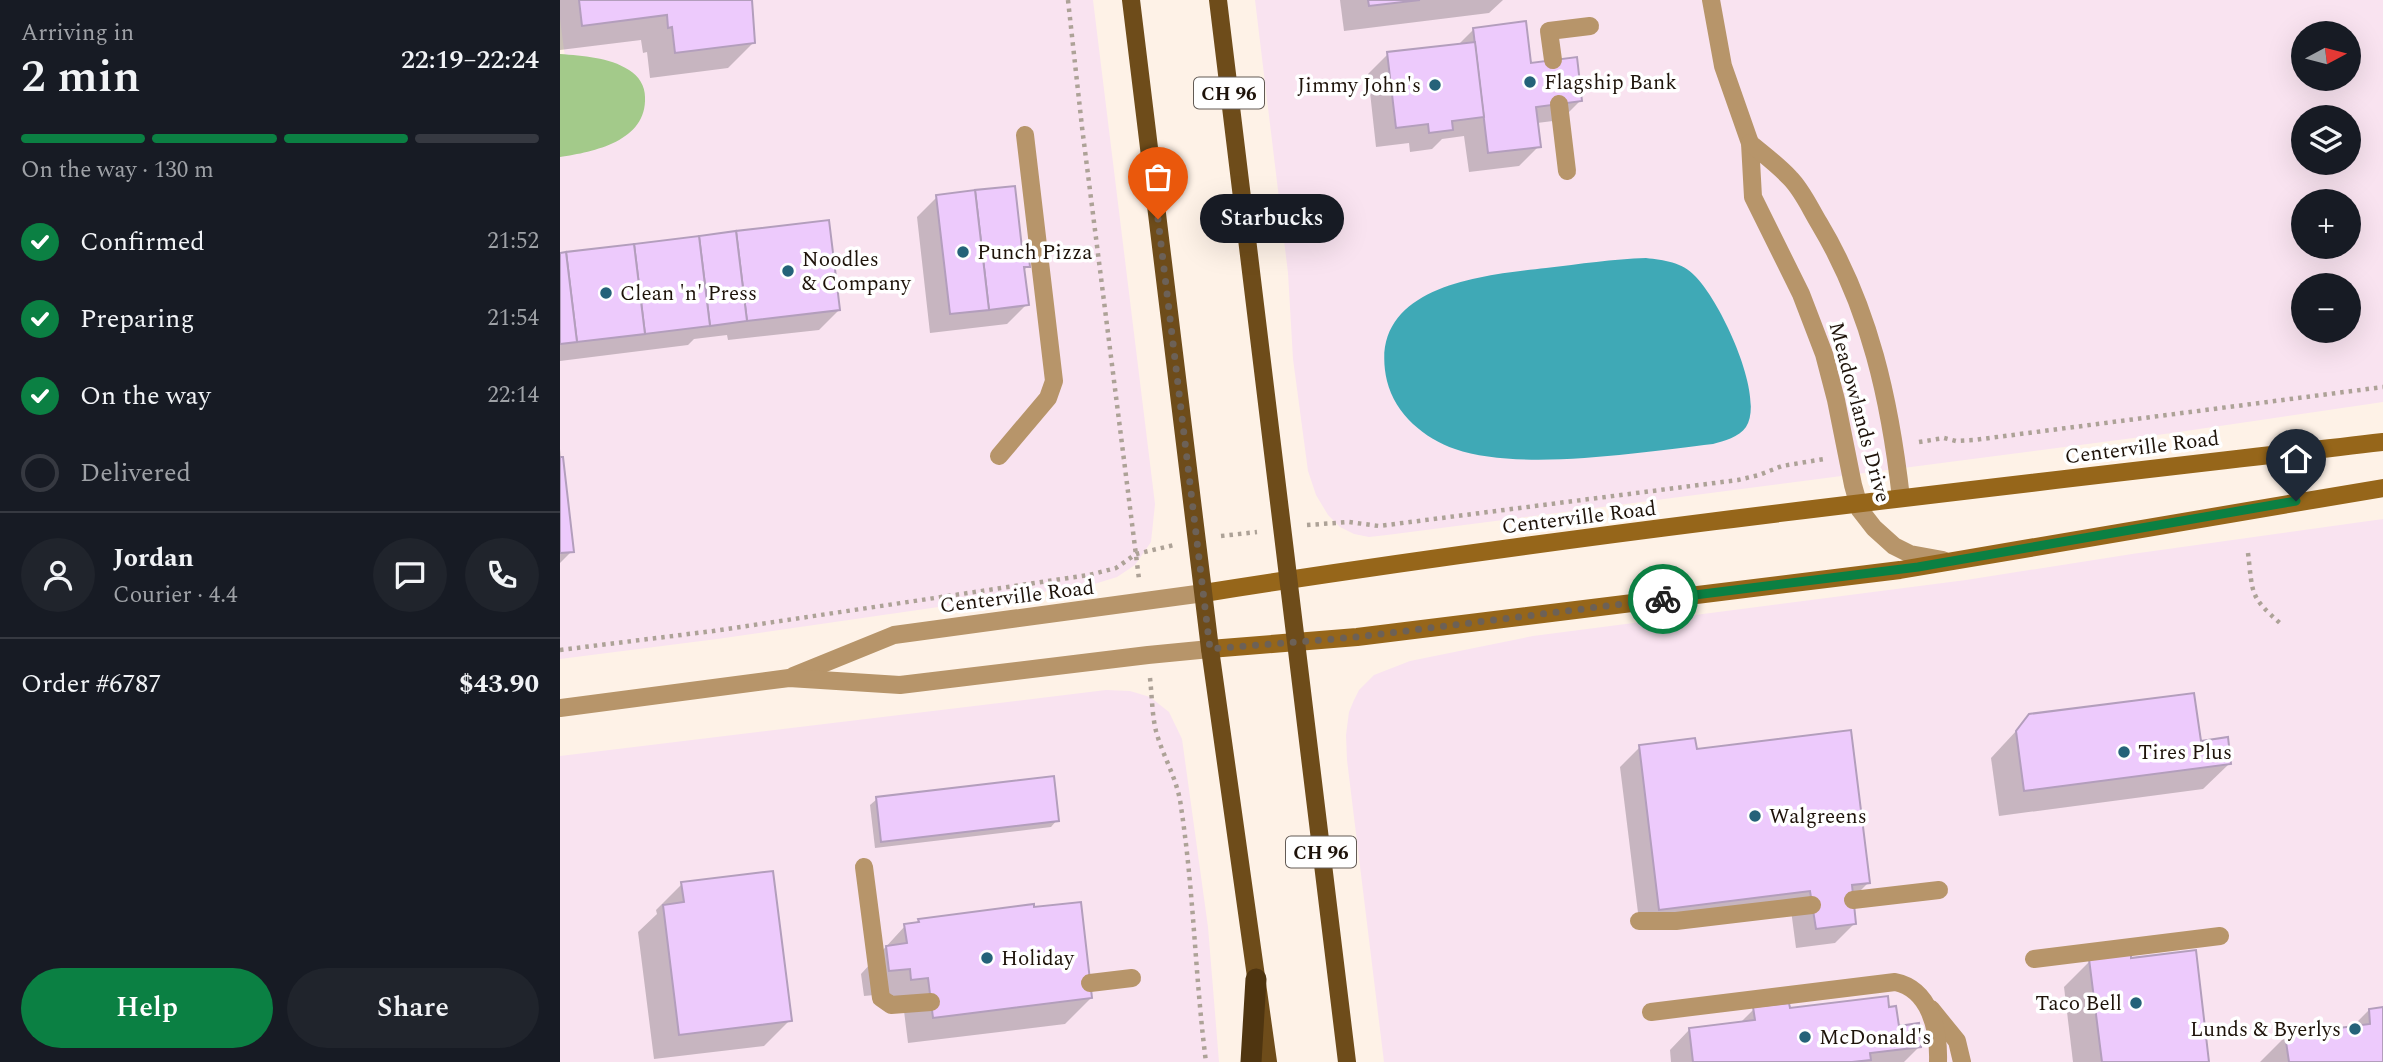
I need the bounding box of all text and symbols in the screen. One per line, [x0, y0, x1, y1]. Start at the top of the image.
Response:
text: Arriving in [21, 16, 134, 51]
north arrow [2291, 21, 2361, 91]
map controls [2291, 21, 2361, 343]
text: 22:19–22:24 [401, 40, 539, 80]
text: 2 min [21, 42, 140, 112]
place label: Flagship Bank [1544, 67, 1677, 99]
place label: Jimmy John's [1297, 70, 1421, 102]
marker: Flagship Bank [1522, 74, 1538, 90]
marker: Jimmy John's [1427, 77, 1443, 93]
road number: CH 96 [1194, 78, 1264, 108]
button: layers [2291, 105, 2361, 175]
pin [1128, 147, 1188, 219]
text: On the way · 130 m [21, 153, 214, 188]
icon: bag [1139, 158, 1177, 196]
button: + [2291, 189, 2361, 259]
callout: Starbucks [1200, 194, 1344, 244]
text: Starbucks [1220, 201, 1324, 236]
text: Confirmed [80, 222, 205, 262]
icon: check [21, 223, 59, 261]
text: 21:52 [487, 224, 539, 259]
place label: Punch Pizza [977, 237, 1093, 269]
place label: Noodles & Company [802, 244, 912, 300]
marker: Punch Pizza [955, 244, 971, 260]
marker: Noodles & Company [780, 263, 796, 279]
button: − [2291, 273, 2361, 343]
place label: Clean 'n' Press [620, 278, 757, 310]
marker: Clean 'n' Press [598, 285, 614, 301]
text: Preparing [80, 299, 194, 339]
icon: check [21, 300, 59, 338]
text: 21:54 [487, 301, 539, 336]
street label: Meadowlands Drive [1820, 318, 1899, 506]
text: On the way [80, 376, 211, 416]
icon: check [21, 377, 59, 415]
text: 22:14 [487, 378, 539, 413]
street label: Centerville Road [2063, 423, 2221, 473]
pin [2266, 429, 2326, 501]
icon: home [2277, 440, 2315, 478]
text: Delivered [80, 453, 191, 493]
street label: Centerville Road [1500, 493, 1658, 543]
button: person [21, 538, 95, 612]
text: Jordan [113, 538, 194, 578]
button: chat [373, 538, 447, 612]
button: phone [465, 538, 539, 612]
courier [1628, 564, 1698, 634]
street label: Centerville Road [938, 572, 1096, 622]
text: Courier · 4.4 [113, 578, 238, 613]
icon: bike [1644, 580, 1682, 618]
text: Order #6787 [21, 664, 161, 704]
text: $43.90 [459, 664, 539, 704]
place label: Tires Plus [2138, 737, 2232, 769]
marker: Tires Plus [2116, 744, 2132, 760]
place label: Walgreens [1769, 801, 1867, 833]
marker: Walgreens [1747, 808, 1763, 824]
road number: CH 96 [1286, 836, 1356, 867]
place label: Holiday [1001, 943, 1075, 975]
marker: Holiday [979, 950, 995, 966]
button: Help [21, 968, 273, 1048]
button: Share [287, 968, 539, 1048]
place label: Taco Bell [2035, 988, 2122, 1020]
marker: Taco Bell [2128, 995, 2144, 1011]
place label: Lunds & Byerlys [2190, 1014, 2341, 1046]
marker: Lunds & Byerlys [2347, 1021, 2363, 1037]
place label: McDonald's [1819, 1022, 1931, 1054]
marker: McDonald's [1797, 1029, 1813, 1045]

